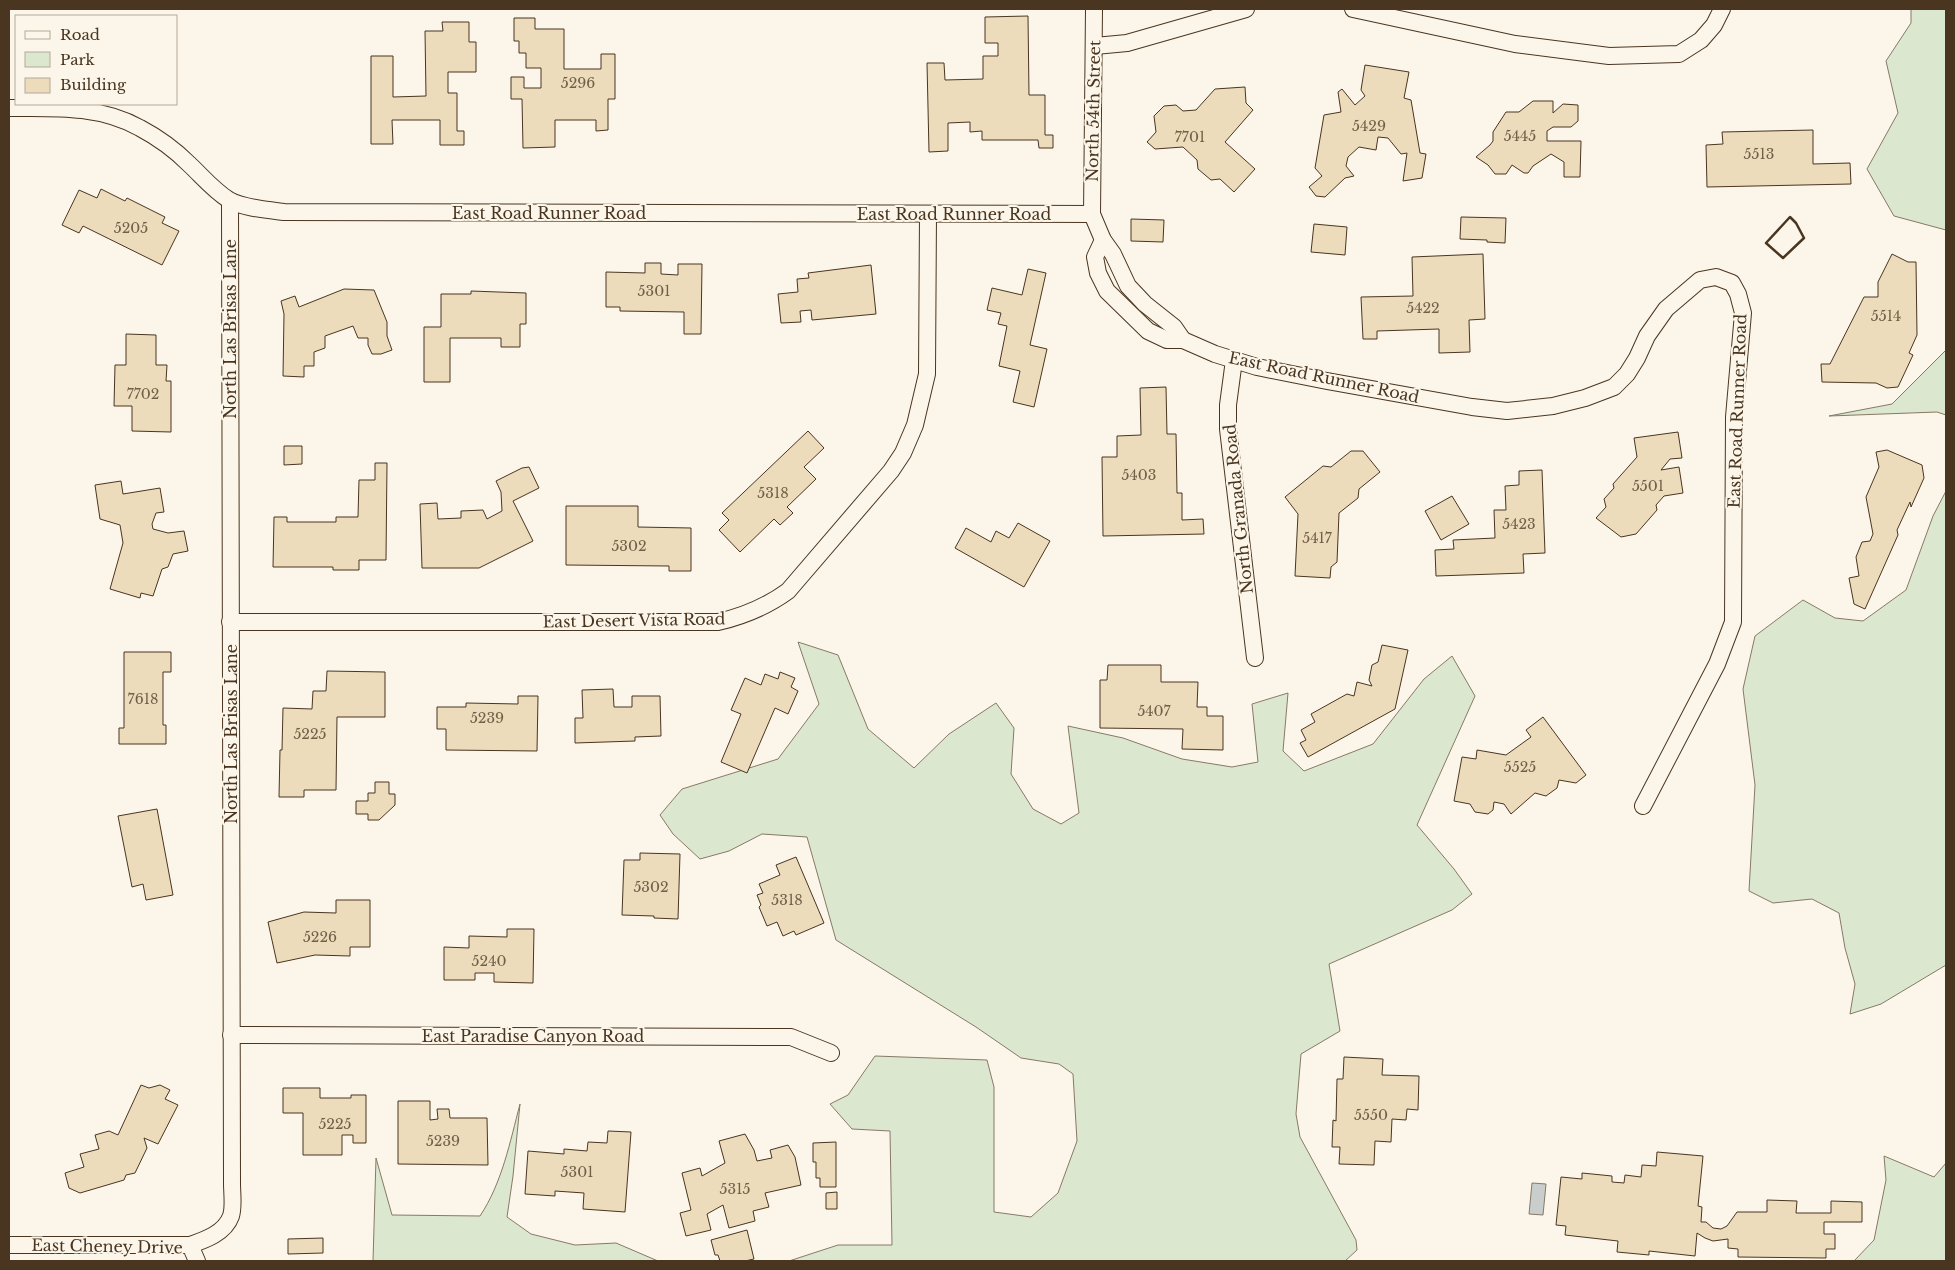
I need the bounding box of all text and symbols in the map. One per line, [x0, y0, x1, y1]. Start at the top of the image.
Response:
legend [15, 15, 178, 105]
text: Road [60, 25, 100, 44]
street label: North 54th Street [1082, 40, 1104, 182]
text: Park [60, 50, 96, 69]
house number: 5296 [561, 74, 595, 92]
text: Building [60, 75, 127, 94]
house number: 5429 [1352, 117, 1386, 135]
house number: 5445 [1504, 127, 1536, 145]
house number: 7701 [1175, 128, 1205, 146]
house number: 5513 [1744, 145, 1774, 163]
street label: East Road Runner Road [452, 203, 646, 223]
street label: East Road Runner Road [857, 204, 1051, 224]
house number: 5205 [114, 219, 148, 237]
street label: North Las Brisas Lane [220, 239, 240, 419]
house number: 5301 [638, 282, 670, 300]
house number: 5422 [1406, 299, 1440, 317]
house number: 5514 [1871, 307, 1901, 325]
street label: East Road Runner Road [1724, 313, 1750, 509]
street label: East Road Runner Road [1227, 347, 1421, 407]
house number: 7702 [127, 385, 159, 403]
street label: North Granada Road [1219, 423, 1257, 595]
house number: 5403 [1122, 466, 1156, 484]
house number: 5501 [1632, 477, 1664, 495]
house number: 5318 [757, 484, 789, 502]
house number: 5423 [1502, 515, 1536, 533]
house number: 5417 [1302, 529, 1333, 547]
house number: 5302 [611, 537, 647, 555]
street label: East Desert Vista Road [542, 608, 726, 632]
street label: North Las Brisas Lane [221, 644, 241, 824]
house number: 7618 [128, 690, 158, 708]
house number: 5407 [1137, 702, 1172, 720]
house number: 5239 [470, 709, 504, 727]
house number: 5225 [293, 725, 327, 743]
house number: 5525 [1504, 758, 1536, 776]
house number: 5302 [633, 878, 669, 896]
house number: 5318 [771, 891, 803, 909]
house number: 5226 [303, 928, 337, 946]
house number: 5240 [472, 952, 506, 970]
street label: East Paradise Canyon Road [422, 1026, 645, 1046]
house number: 5550 [1354, 1106, 1388, 1124]
house number: 5225 [318, 1115, 352, 1133]
house number: 5239 [426, 1132, 460, 1150]
house number: 5301 [561, 1163, 593, 1181]
house number: 5315 [720, 1180, 750, 1198]
street label: East Cheney Drive [31, 1235, 183, 1257]

